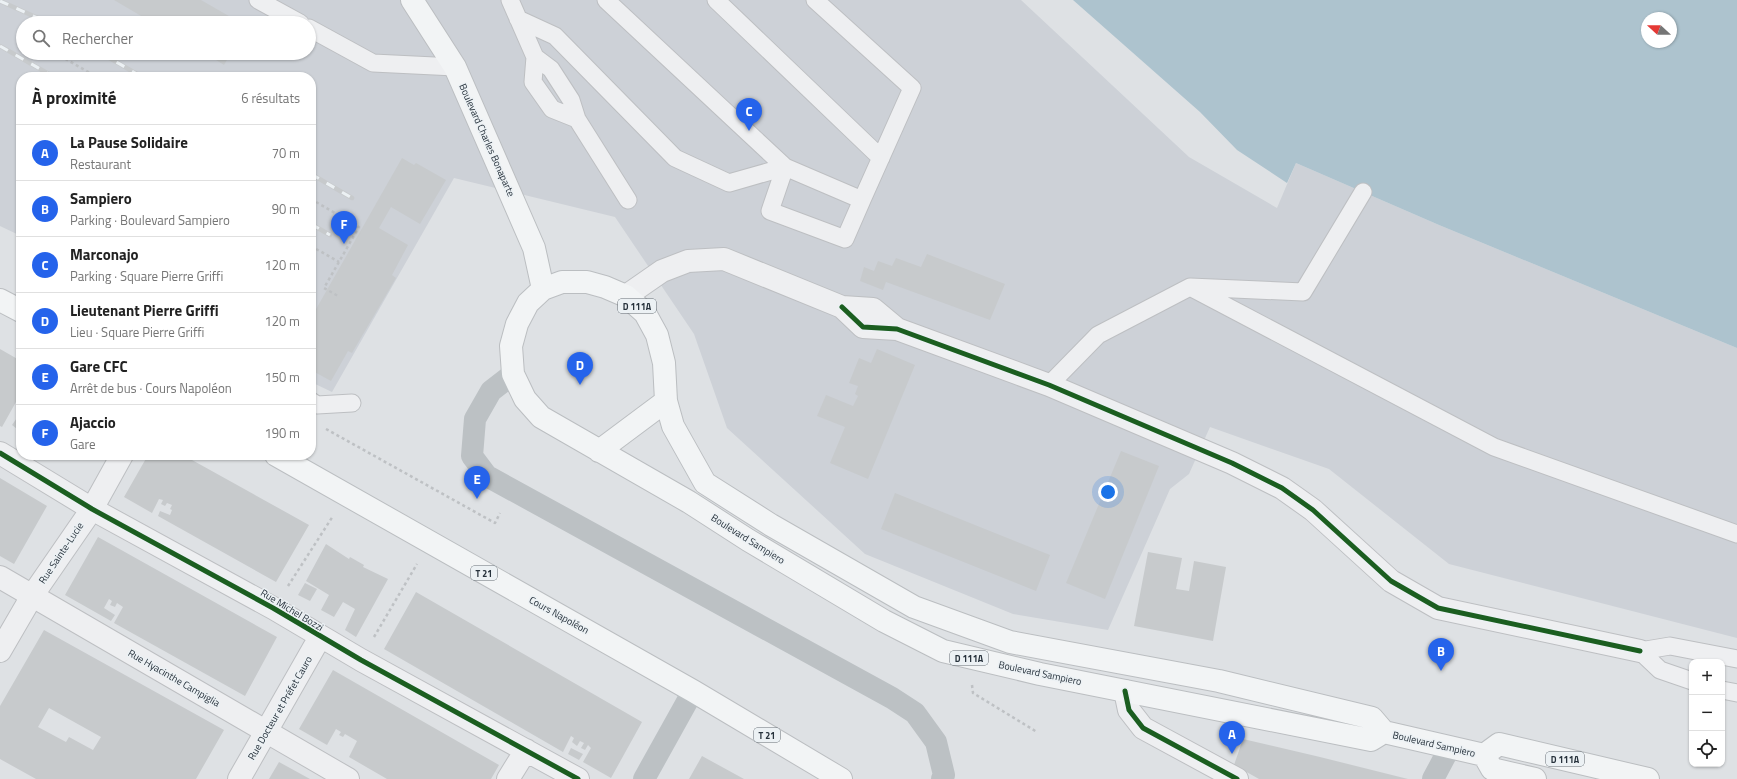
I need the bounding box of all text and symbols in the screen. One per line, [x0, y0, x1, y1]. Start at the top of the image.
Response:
north arrow [1641, 12, 1677, 48]
search box [16, 16, 316, 60]
icon: search [30, 27, 52, 49]
text: Rechercher [62, 27, 133, 50]
street label: Boulevard Charles Bonaparte [455, 81, 519, 199]
text: À proximité [32, 85, 116, 111]
text: 6 résultats [241, 88, 300, 108]
pin: C [736, 98, 762, 131]
text: La Pause Solidaire [70, 131, 188, 154]
text: A [41, 143, 49, 163]
text: 70 m [272, 143, 300, 163]
text: Restaurant [70, 154, 131, 174]
text: Sampiero [70, 187, 132, 210]
text: B [41, 199, 49, 219]
text: 90 m [272, 199, 300, 219]
text: Parking · Boulevard Sampiero [70, 210, 230, 230]
pin: F [331, 211, 357, 244]
text: Marconajo [70, 243, 139, 266]
text: C [41, 255, 49, 275]
text: 120 m [264, 255, 300, 275]
text: Parking · Square Pierre Griffi [70, 266, 223, 286]
text: Lieutenant Pierre Griffi [70, 299, 219, 322]
road number: D 111A [618, 299, 656, 313]
text: D [41, 311, 49, 331]
text: 120 m [264, 311, 300, 331]
text: Lieu · Square Pierre Griffi [70, 322, 204, 342]
pin: D [567, 352, 593, 385]
text: Gare CFC [70, 355, 128, 378]
text: E [41, 367, 49, 387]
text: 150 m [264, 367, 300, 387]
text: Arrêt de bus · Cours Napoléon [70, 378, 232, 398]
text: Ajaccio [70, 411, 116, 434]
text: F [42, 423, 48, 443]
text: 190 m [264, 423, 300, 443]
text: Gare [70, 434, 95, 454]
pin: E [464, 466, 490, 499]
your location [1098, 482, 1118, 502]
street label: Boulevard Sampiero [708, 510, 788, 568]
street label: Rue Sainte-Lucie [35, 519, 87, 587]
road number: T 21 [471, 566, 497, 580]
street label: Rue Michel Bozzi [258, 585, 326, 635]
street label: Cours Napoléon [526, 592, 592, 638]
pin: B [1428, 638, 1454, 671]
street label: Rue Hyacinthe Campiglia [125, 645, 223, 711]
road number: D 111A [950, 651, 988, 665]
street label: Rue Docteur et Préfet Cauro [244, 653, 316, 763]
street label: Boulevard Sampiero [997, 657, 1083, 689]
map controls [1689, 659, 1725, 767]
button: + [1689, 659, 1725, 695]
button: − [1689, 695, 1725, 731]
pin: A [1219, 721, 1245, 754]
street label: Boulevard Sampiero [1391, 727, 1477, 761]
road number: T 21 [754, 728, 780, 742]
button: locate [1689, 731, 1725, 767]
road number: D 111A [1546, 752, 1584, 766]

